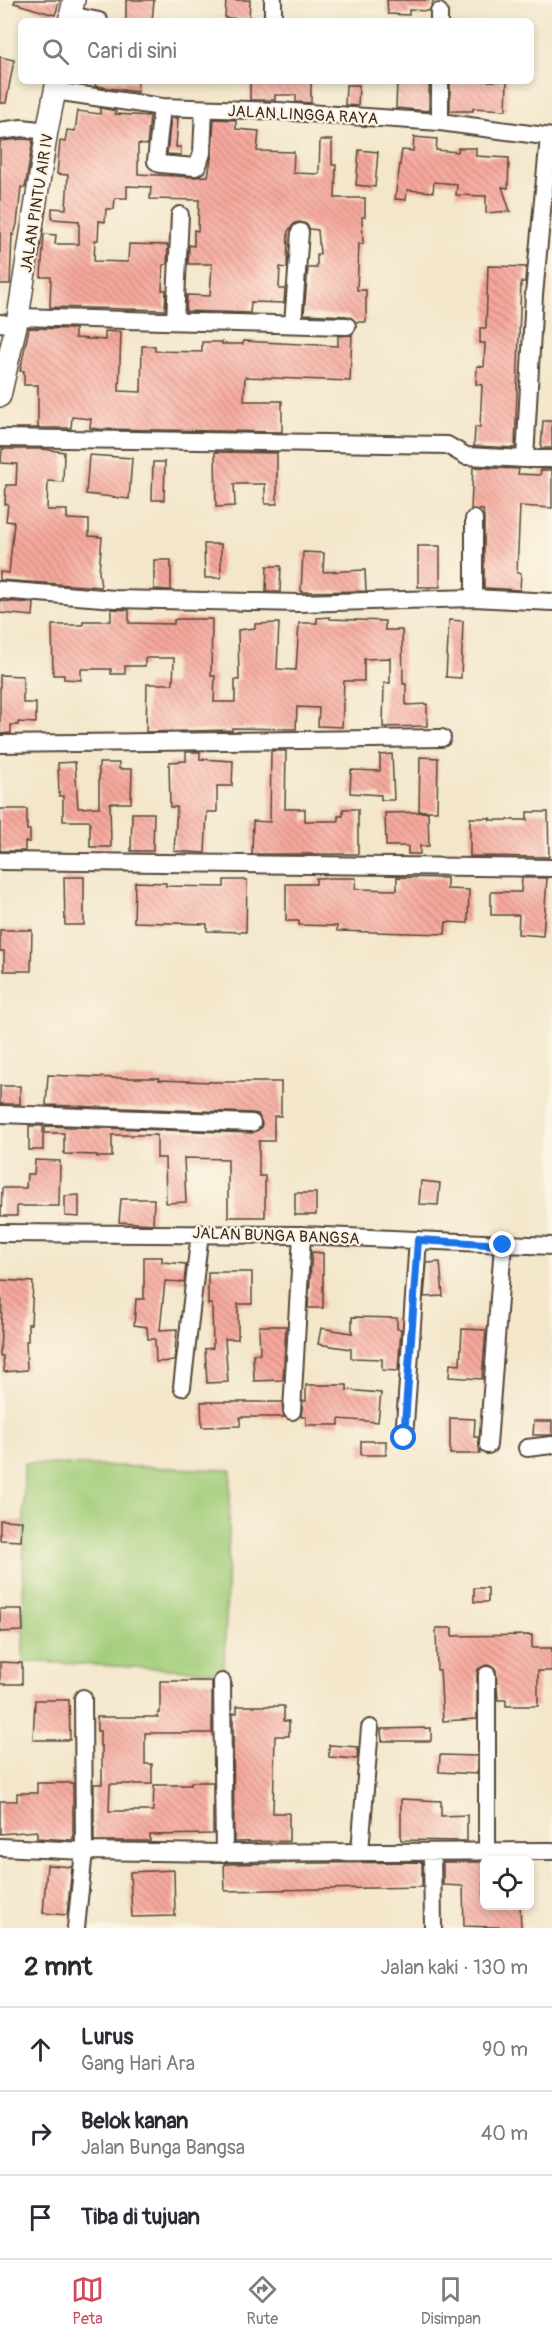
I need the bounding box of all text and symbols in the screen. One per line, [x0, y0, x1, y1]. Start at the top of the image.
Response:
search box [18, 18, 534, 84]
icon: search [39, 35, 72, 68]
text: Cari di sini [87, 37, 177, 65]
street label: JALAN LINGGA RAYA [227, 101, 379, 129]
street label: JALAN PINTU AIR IV [16, 132, 58, 274]
street label: JALAN BUNGA BANGSA [192, 1223, 360, 1249]
route end [489, 1231, 515, 1257]
route start [390, 1424, 416, 1450]
map controls [480, 1856, 534, 1910]
button: locate [480, 1856, 534, 1910]
text: 2 mnt [24, 1951, 92, 1983]
text: Jalan kaki · 130 m [381, 1955, 528, 1980]
text: Lurus [81, 2023, 133, 2051]
icon: ahead [24, 2033, 57, 2066]
text: 90 m [482, 2037, 528, 2062]
text: Gang Hari Ara [81, 2051, 195, 2076]
text: Belok kanan [81, 2107, 189, 2135]
icon: right [24, 2117, 57, 2150]
text: 40 m [481, 2121, 528, 2146]
text: Jalan Bunga Bangsa [81, 2135, 245, 2160]
icon: arrive [24, 2201, 57, 2234]
text: Tiba di tujuan [81, 2203, 200, 2231]
tab: Peta [71, 2273, 104, 2329]
tab: Rute [246, 2273, 279, 2329]
tab: Disimpan [421, 2273, 481, 2329]

